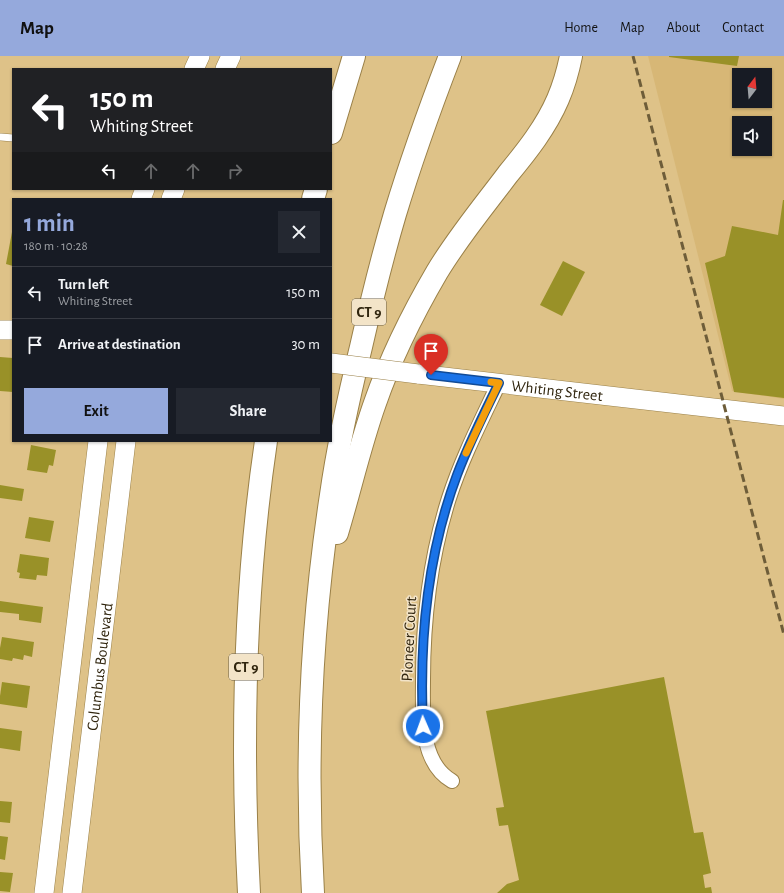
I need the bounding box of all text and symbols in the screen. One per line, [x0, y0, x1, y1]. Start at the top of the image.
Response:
text: Map [20, 19, 54, 38]
text: Home [564, 21, 598, 35]
text: Map [620, 21, 644, 35]
text: About [666, 21, 700, 35]
text: Contact [722, 21, 764, 35]
north arrow [732, 68, 772, 108]
map controls [732, 68, 772, 156]
icon: left [24, 84, 76, 136]
text: 150 m [90, 85, 154, 113]
button: sound [732, 116, 772, 156]
text: Whiting Street [90, 118, 193, 136]
icon: left [98, 160, 120, 182]
icon: ahead [140, 160, 162, 182]
icon: ahead [182, 160, 204, 182]
icon: right [224, 160, 246, 182]
button: close [278, 211, 320, 253]
text: 1 min [24, 212, 75, 236]
text: 180 m · 10:28 [24, 240, 88, 253]
text: Turn left [58, 277, 109, 292]
icon: left [24, 282, 46, 304]
text: 150 m [286, 285, 320, 300]
text: Whiting Street [58, 295, 132, 308]
road number: CT 9 [352, 299, 386, 325]
icon: arrive [24, 334, 46, 356]
pin [414, 334, 448, 375]
text: Arrive at destination [58, 337, 181, 352]
text: 30 m [291, 337, 320, 352]
icon: arrive [420, 340, 442, 362]
street label: Whiting Street [510, 378, 603, 404]
button: Exit [24, 388, 168, 434]
button: Share [176, 388, 320, 434]
street label: Pioneer Court [399, 596, 419, 682]
street label: Columbus Boulevard [84, 602, 116, 732]
road number: CT 9 [229, 654, 263, 680]
position arrow [402, 705, 444, 747]

